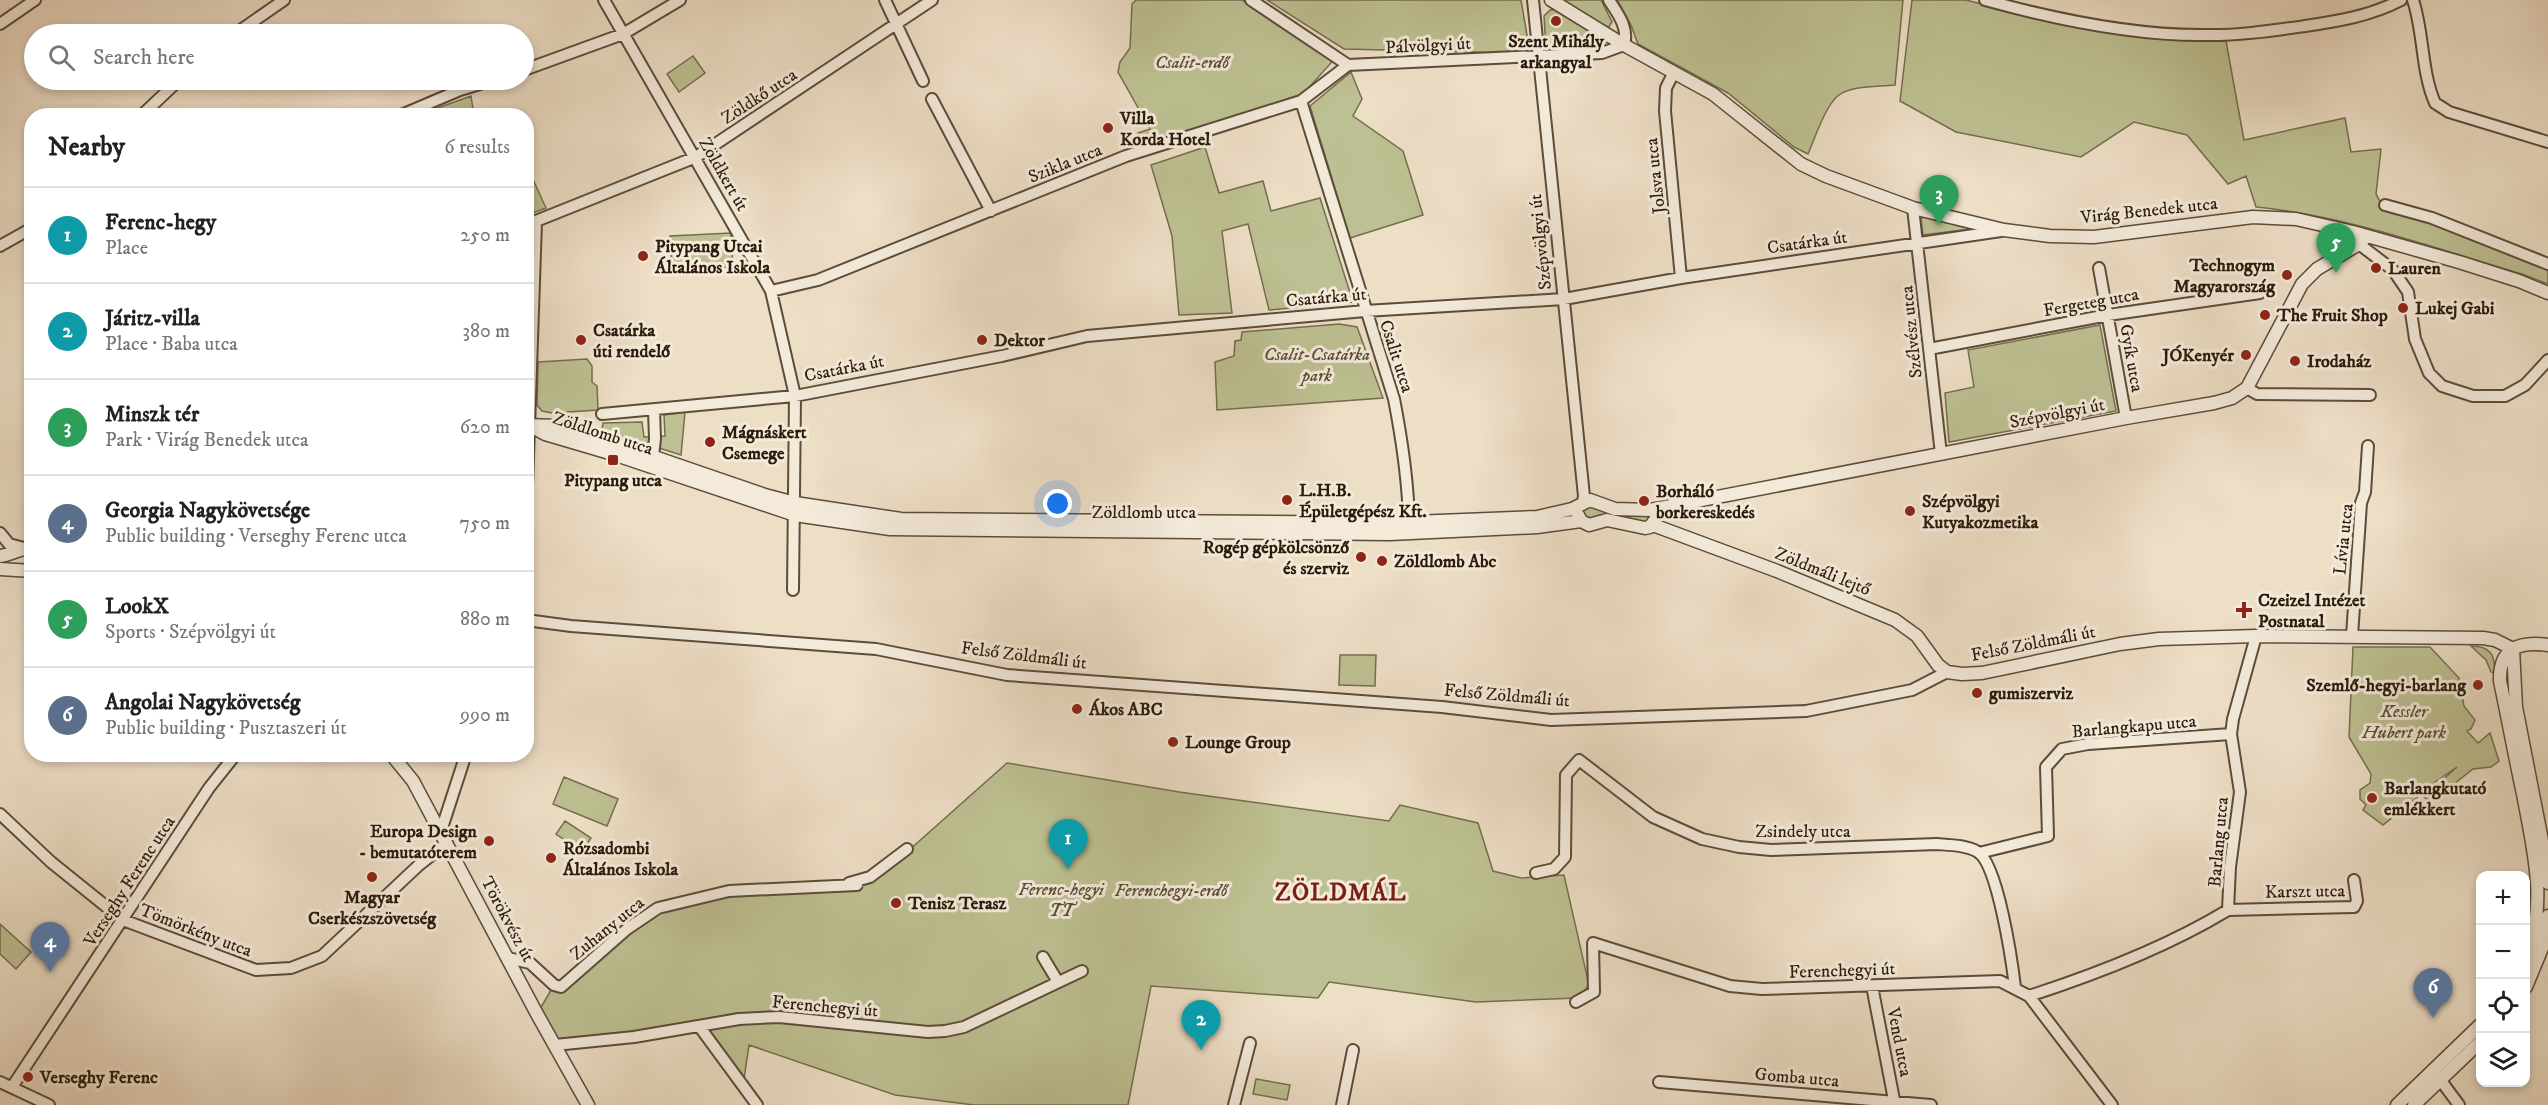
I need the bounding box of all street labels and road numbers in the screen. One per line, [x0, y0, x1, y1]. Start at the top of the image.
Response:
street label: Pálvölgyi út [1385, 33, 1472, 59]
street label: Zöldkő utca [718, 64, 802, 129]
street label: Zöldkert út [693, 134, 753, 216]
street label: Jolsva utca [1641, 136, 1671, 217]
street label: Szikla utca [1025, 139, 1106, 189]
street label: Szépvölgyi út [1525, 193, 1557, 291]
street label: Virág Benedek utca [2079, 193, 2219, 229]
street label: Csatárka út [1766, 226, 1849, 259]
street label: Csatárka út [1285, 284, 1367, 312]
street label: Szélvész utca [1896, 284, 1928, 379]
street label: Fergeteg utca [2042, 284, 2141, 322]
street label: Csalit utca [1374, 317, 1418, 396]
street label: Gyík utca [2114, 323, 2148, 394]
street label: Csatárka út [803, 350, 886, 387]
street label: Szépvölgyi út [2008, 394, 2107, 434]
street label: Zöldlomb utca [550, 407, 656, 461]
street label: Zöldlomb utca [1092, 502, 1197, 524]
street label: Lívia utca [2329, 502, 2359, 576]
street label: Zöldmáli lejtő [1772, 543, 1874, 601]
street label: Felső Zöldmáli út [1969, 621, 2097, 667]
street label: Felső Zöldmáli út [960, 637, 1088, 675]
street label: Felső Zöldmáli út [1443, 680, 1571, 712]
street label: Barlangkapu utca [2071, 711, 2198, 743]
street label: Barlang utca [2204, 796, 2234, 888]
street label: Verseghy Ferenc utca [79, 812, 181, 952]
street label: Zsindely utca [1755, 821, 1851, 843]
street label: Törökvész út [475, 873, 539, 966]
street label: Karszt utca [2265, 880, 2346, 904]
street label: Zuhany utca [566, 892, 649, 965]
street label: Tömörkény utca [136, 899, 255, 963]
street label: Ferenchegyi út [1788, 958, 1896, 984]
street label: Ferenchegyi út [771, 991, 879, 1023]
street label: Vend utca [1881, 1005, 1917, 1079]
street label: Gomba utca [1754, 1063, 1840, 1093]

